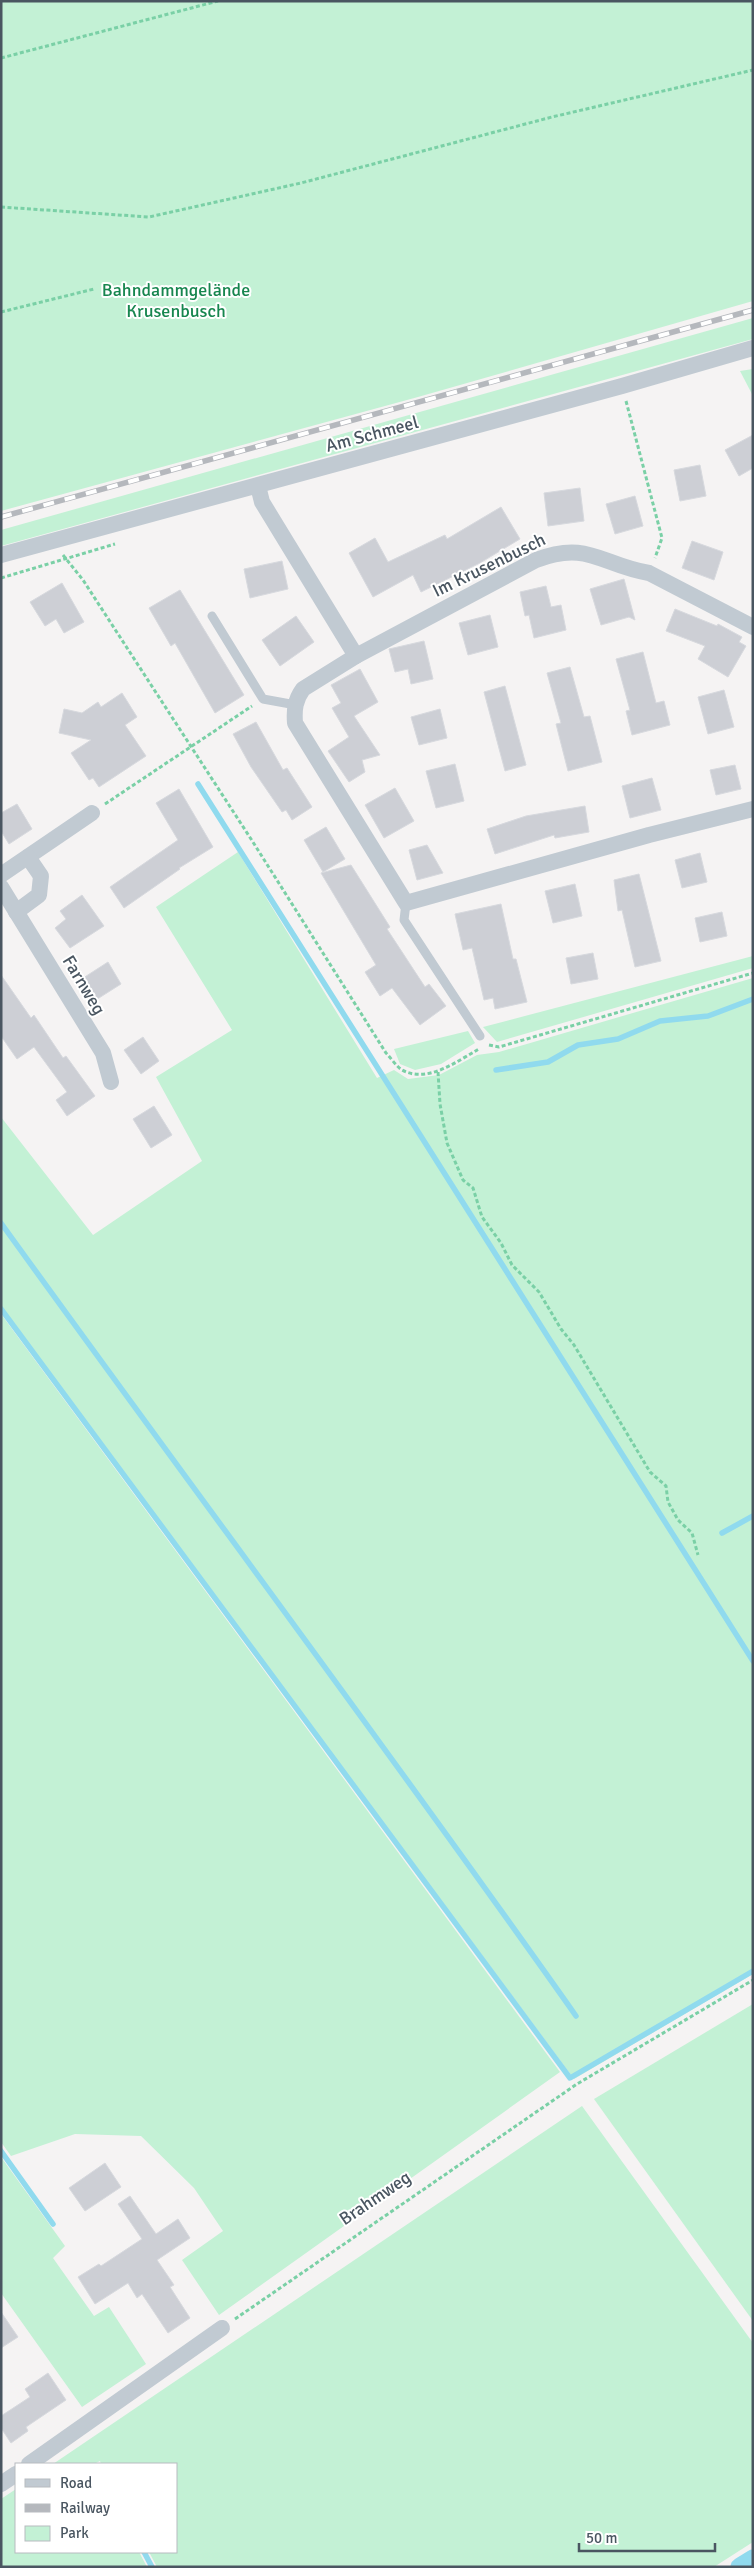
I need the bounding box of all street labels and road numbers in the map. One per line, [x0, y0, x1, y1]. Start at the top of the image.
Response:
street label: Am Schmeel [323, 411, 421, 457]
street label: Im Krusenbusch [429, 528, 549, 602]
street label: Farnweg [58, 951, 110, 1019]
street label: Brahmweg [335, 2166, 415, 2230]

